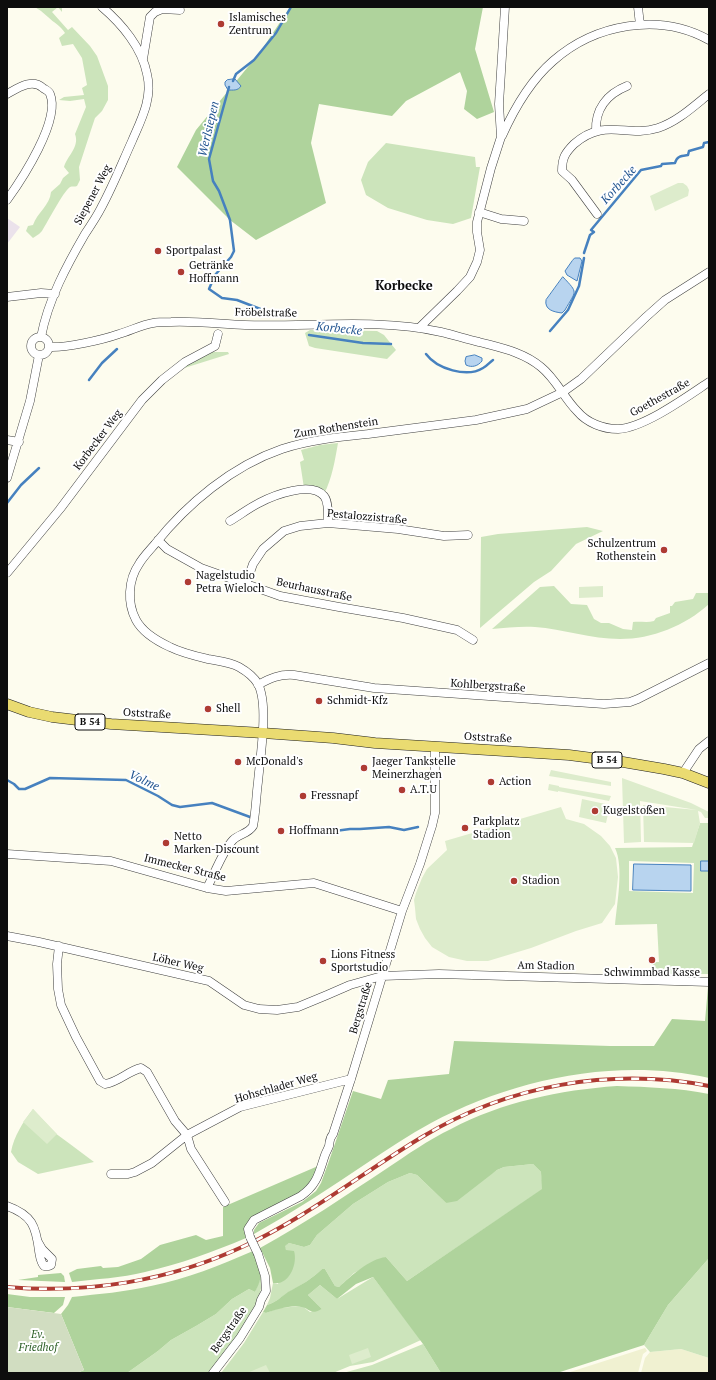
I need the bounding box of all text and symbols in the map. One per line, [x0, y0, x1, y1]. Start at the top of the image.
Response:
place label: Islamisches Zentrum [229, 11, 286, 37]
marker: Islamisches Zentrum [216, 19, 226, 29]
water label: Werlsiepen [196, 100, 222, 158]
street label: Siepener Weg [72, 163, 114, 227]
water label: Korbecke [598, 163, 640, 207]
place label: Sportpalast [166, 244, 222, 258]
marker: Sportpalast [153, 246, 163, 256]
place label: Getränke Hoffmann [189, 259, 239, 285]
marker: Getränke Hoffmann [176, 267, 186, 277]
district label: Korbecke [375, 278, 433, 294]
street label: Fröbelstraße [235, 306, 297, 320]
water label: Korbecke [315, 319, 363, 339]
street label: Goethestraße [628, 376, 692, 420]
street label: Korbecker Weg [71, 407, 125, 473]
street label: Zum Rothenstein [293, 415, 379, 441]
street label: Pestalozzistraße [326, 507, 408, 527]
place label: Schulzentrum Rothenstein [587, 537, 656, 563]
marker: Schulzentrum Rothenstein [659, 545, 669, 555]
place label: Nagelstudio Petra Wieloch [196, 569, 264, 595]
street label: Beurhausstraße [275, 576, 353, 604]
marker: Nagelstudio Petra Wieloch [183, 577, 193, 587]
street label: Kohlbergstraße [450, 677, 526, 695]
place label: Schmidt-Kfz [327, 694, 388, 708]
marker: Schmidt-Kfz [314, 696, 324, 706]
place label: Shell [216, 702, 241, 716]
marker: Shell [203, 704, 213, 714]
street label: Oststraße [123, 706, 171, 722]
road number: B 54 [75, 714, 105, 730]
street label: Oststraße [464, 730, 512, 746]
road number: B 54 [592, 752, 622, 768]
place label: McDonald's [246, 755, 303, 769]
place label: Jaeger Tankstelle Meinerzhagen [372, 755, 456, 781]
marker: McDonald's [233, 757, 243, 767]
marker: Jaeger Tankstelle Meinerzhagen [359, 763, 369, 773]
water label: Volme [126, 768, 162, 794]
place label: Action [499, 775, 531, 789]
marker: Action [486, 777, 496, 787]
place label: A.T.U [410, 783, 437, 797]
marker: A.T.U [397, 785, 407, 795]
place label: Fressnapf [311, 789, 358, 803]
marker: Fressnapf [298, 791, 308, 801]
place label: Kugelstoßen [603, 804, 665, 818]
marker: Kugelstoßen [590, 806, 600, 816]
place label: Parkplatz Stadion [473, 815, 520, 841]
marker: Parkplatz Stadion [460, 823, 470, 833]
place label: Hoffmann [289, 824, 339, 838]
marker: Hoffmann [276, 826, 286, 836]
place label: Netto Marken-Discount [174, 830, 259, 856]
marker: Netto Marken-Discount [161, 838, 171, 848]
street label: Immecker Straße [143, 851, 227, 885]
place label: Stadion [522, 874, 560, 888]
marker: Stadion [509, 876, 519, 886]
place label: Lions Fitness Sportstudio [331, 948, 395, 974]
street label: Löher Weg [151, 951, 205, 975]
marker: Schwimmbad Kasse [647, 955, 657, 965]
marker: Lions Fitness Sportstudio [318, 956, 328, 966]
street label: Am Stadion [517, 959, 575, 973]
place label: Schwimmbad Kasse [604, 966, 700, 980]
street label: Bergstraße [347, 980, 375, 1036]
street label: Hohschlader Weg [233, 1070, 319, 1106]
street label: Bergstraße [208, 1304, 250, 1356]
park label: Ev. Friedhof [19, 1328, 57, 1354]

